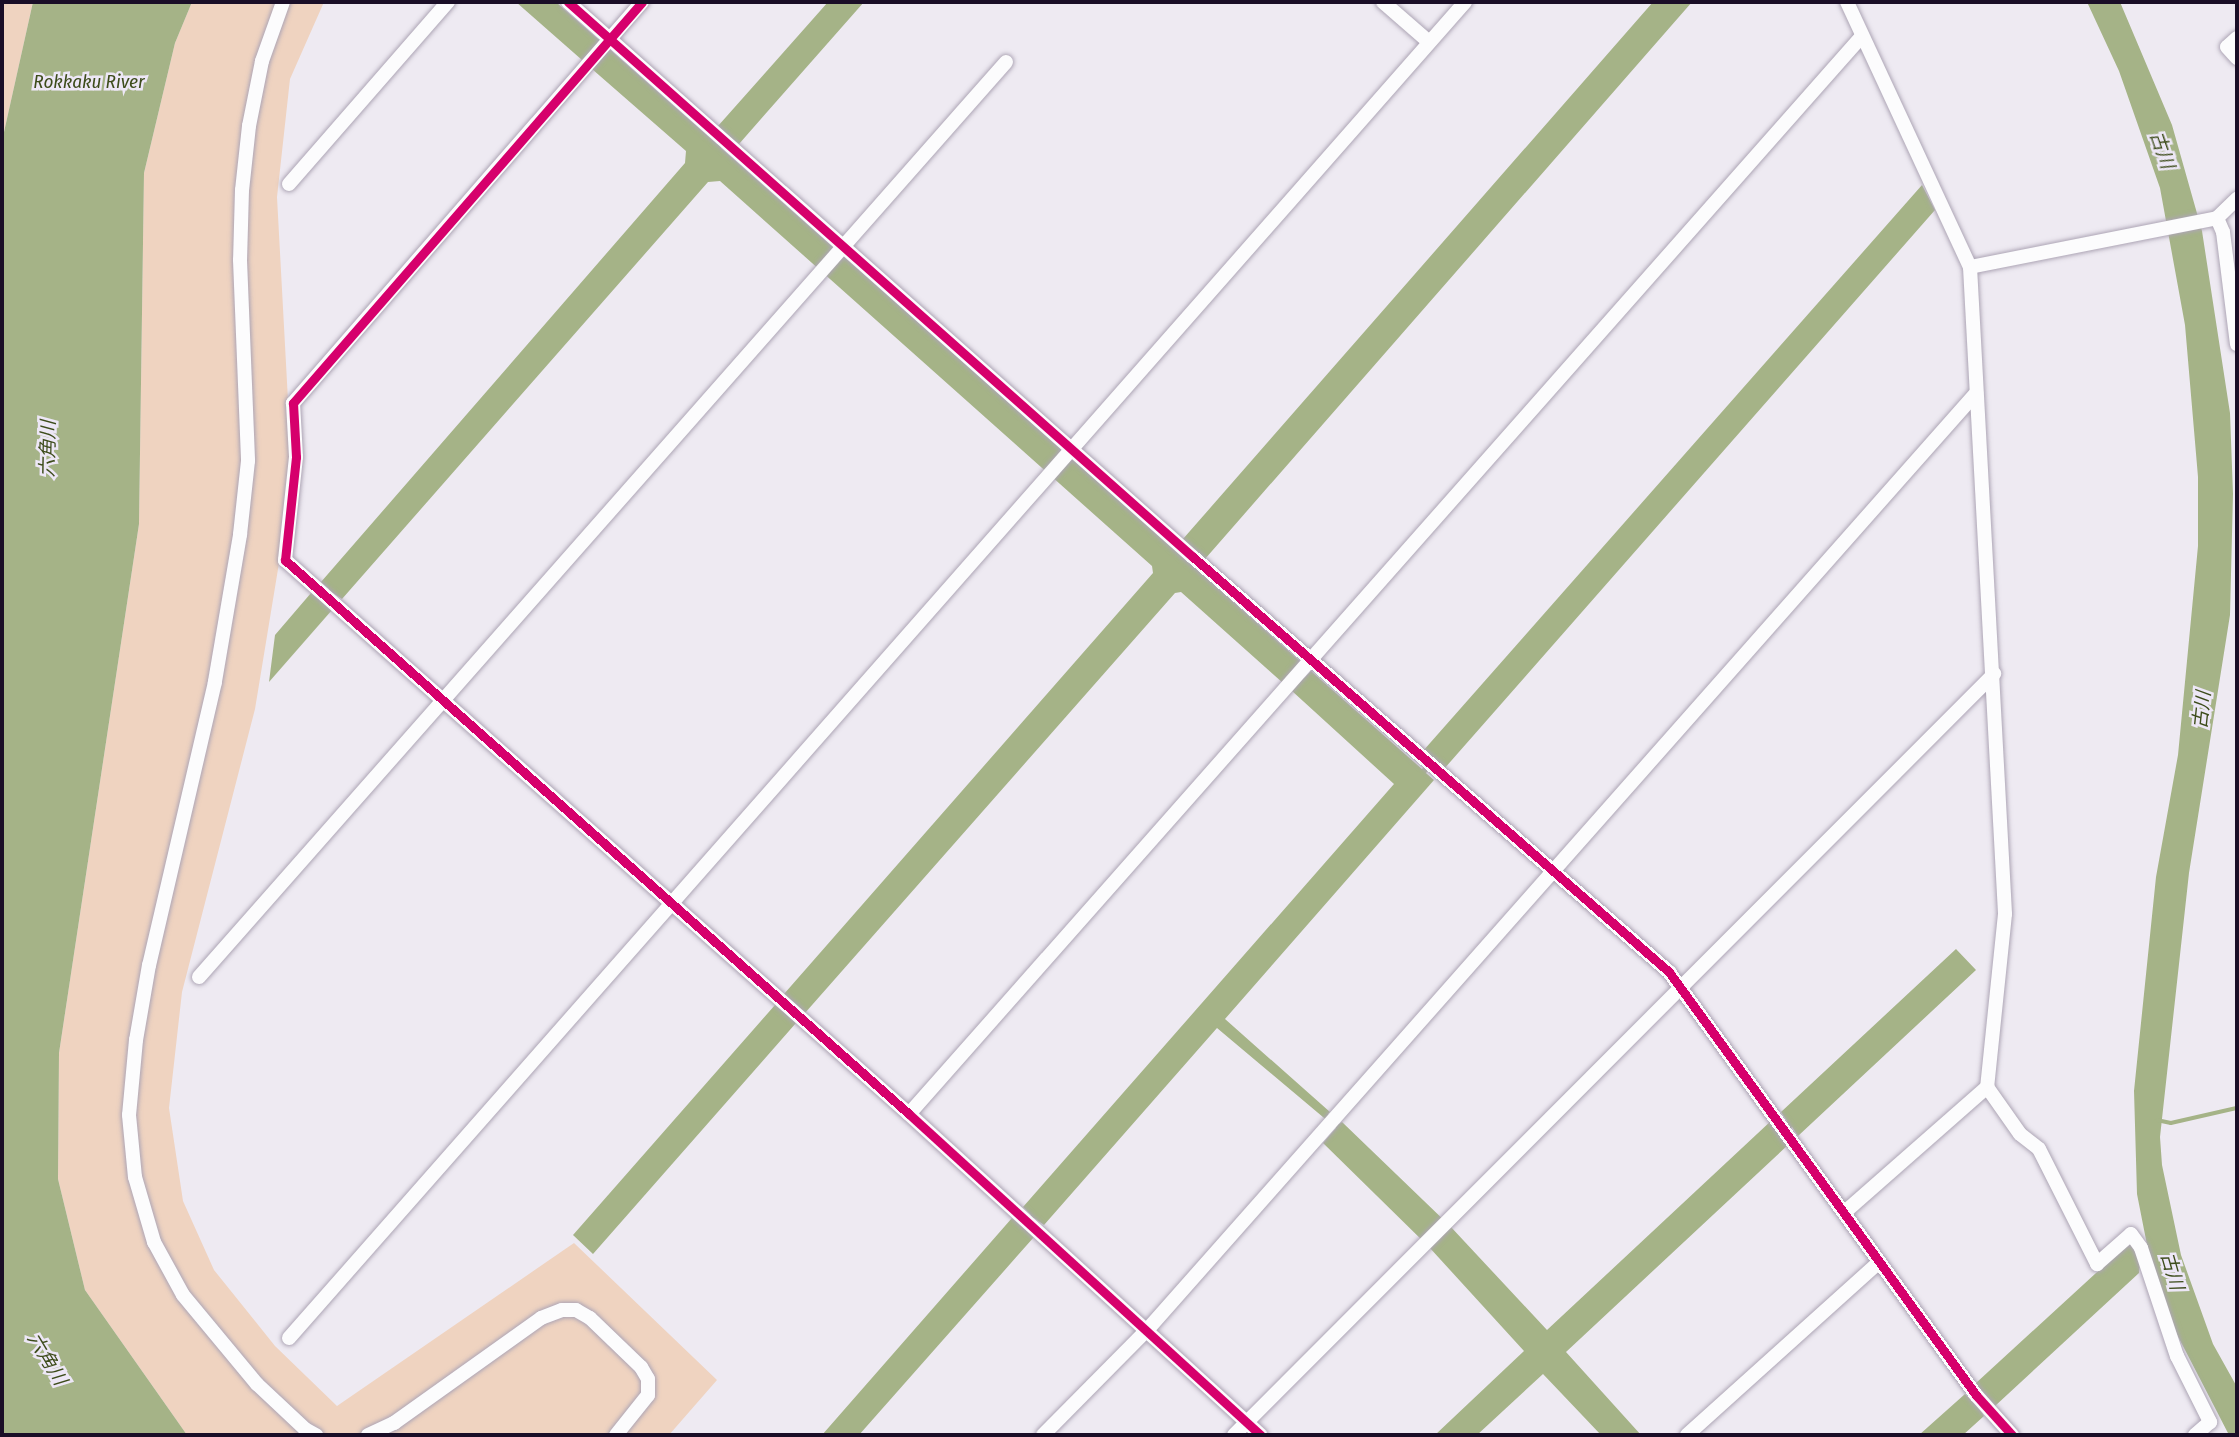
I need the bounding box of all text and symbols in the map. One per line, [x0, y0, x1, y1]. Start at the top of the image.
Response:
water label: Rokkaku River [33, 71, 145, 93]
water label: 古川 [2145, 128, 2179, 172]
water label: 六角川 [36, 420, 60, 478]
water label: 古川 [2189, 690, 2215, 730]
water label: 古川 [2156, 1250, 2188, 1292]
water label: 六角川 [23, 1329, 71, 1389]

